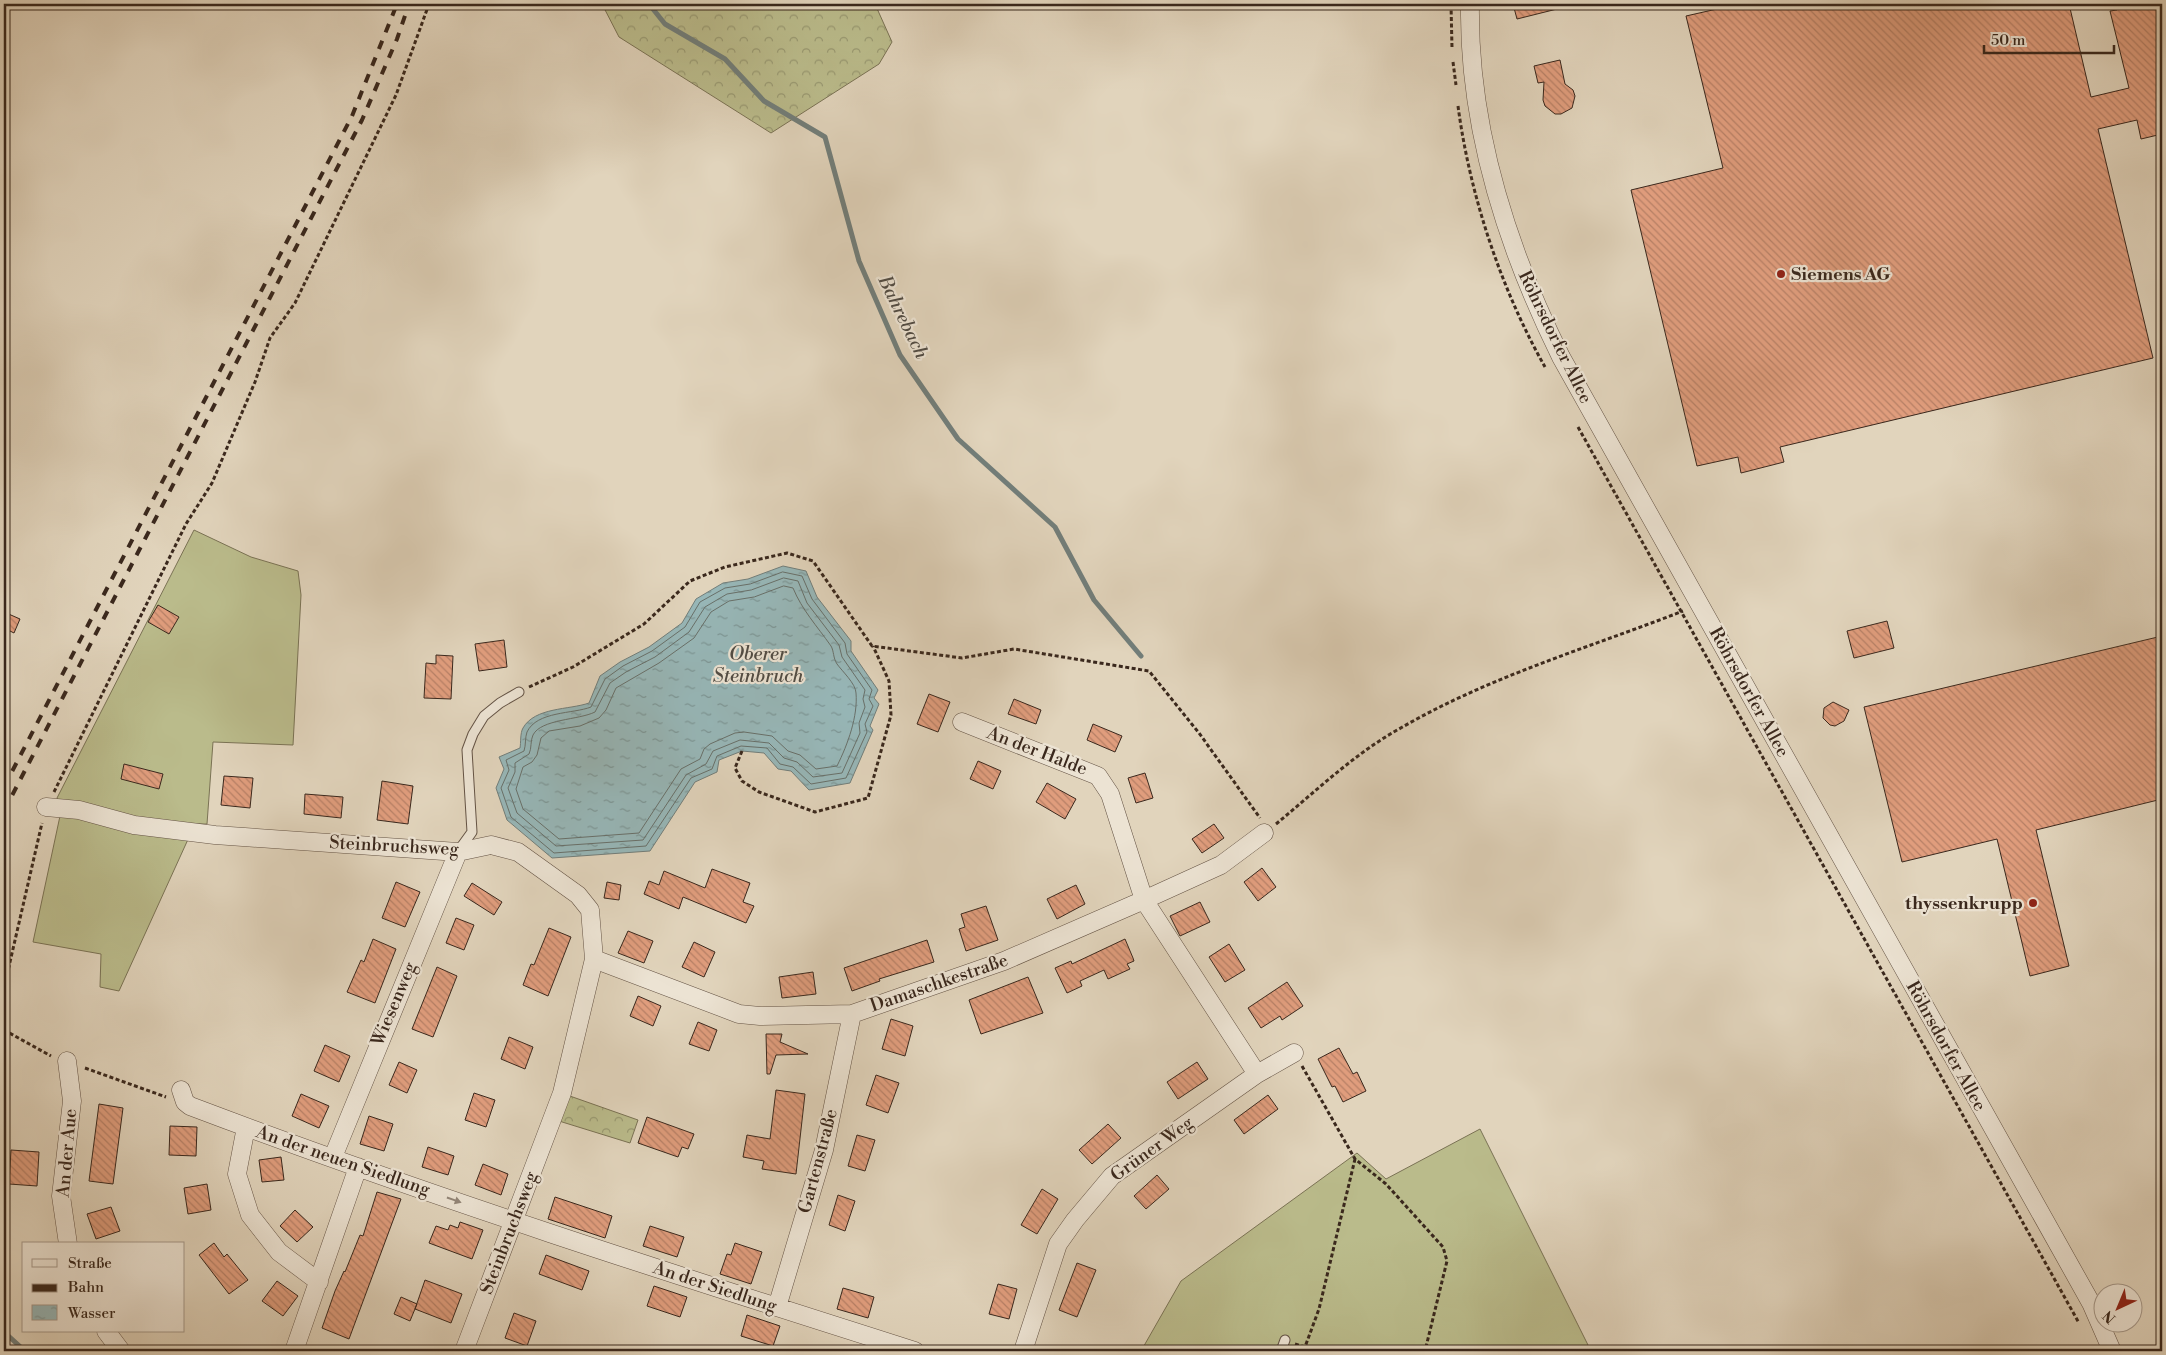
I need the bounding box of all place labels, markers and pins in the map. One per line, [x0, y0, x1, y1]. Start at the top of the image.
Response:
place label: Siemens AG [1791, 263, 1891, 286]
marker: Siemens AG [1775, 268, 1787, 280]
place label: thyssenkrupp [1905, 892, 2023, 915]
marker: thyssenkrupp [2027, 897, 2039, 909]

